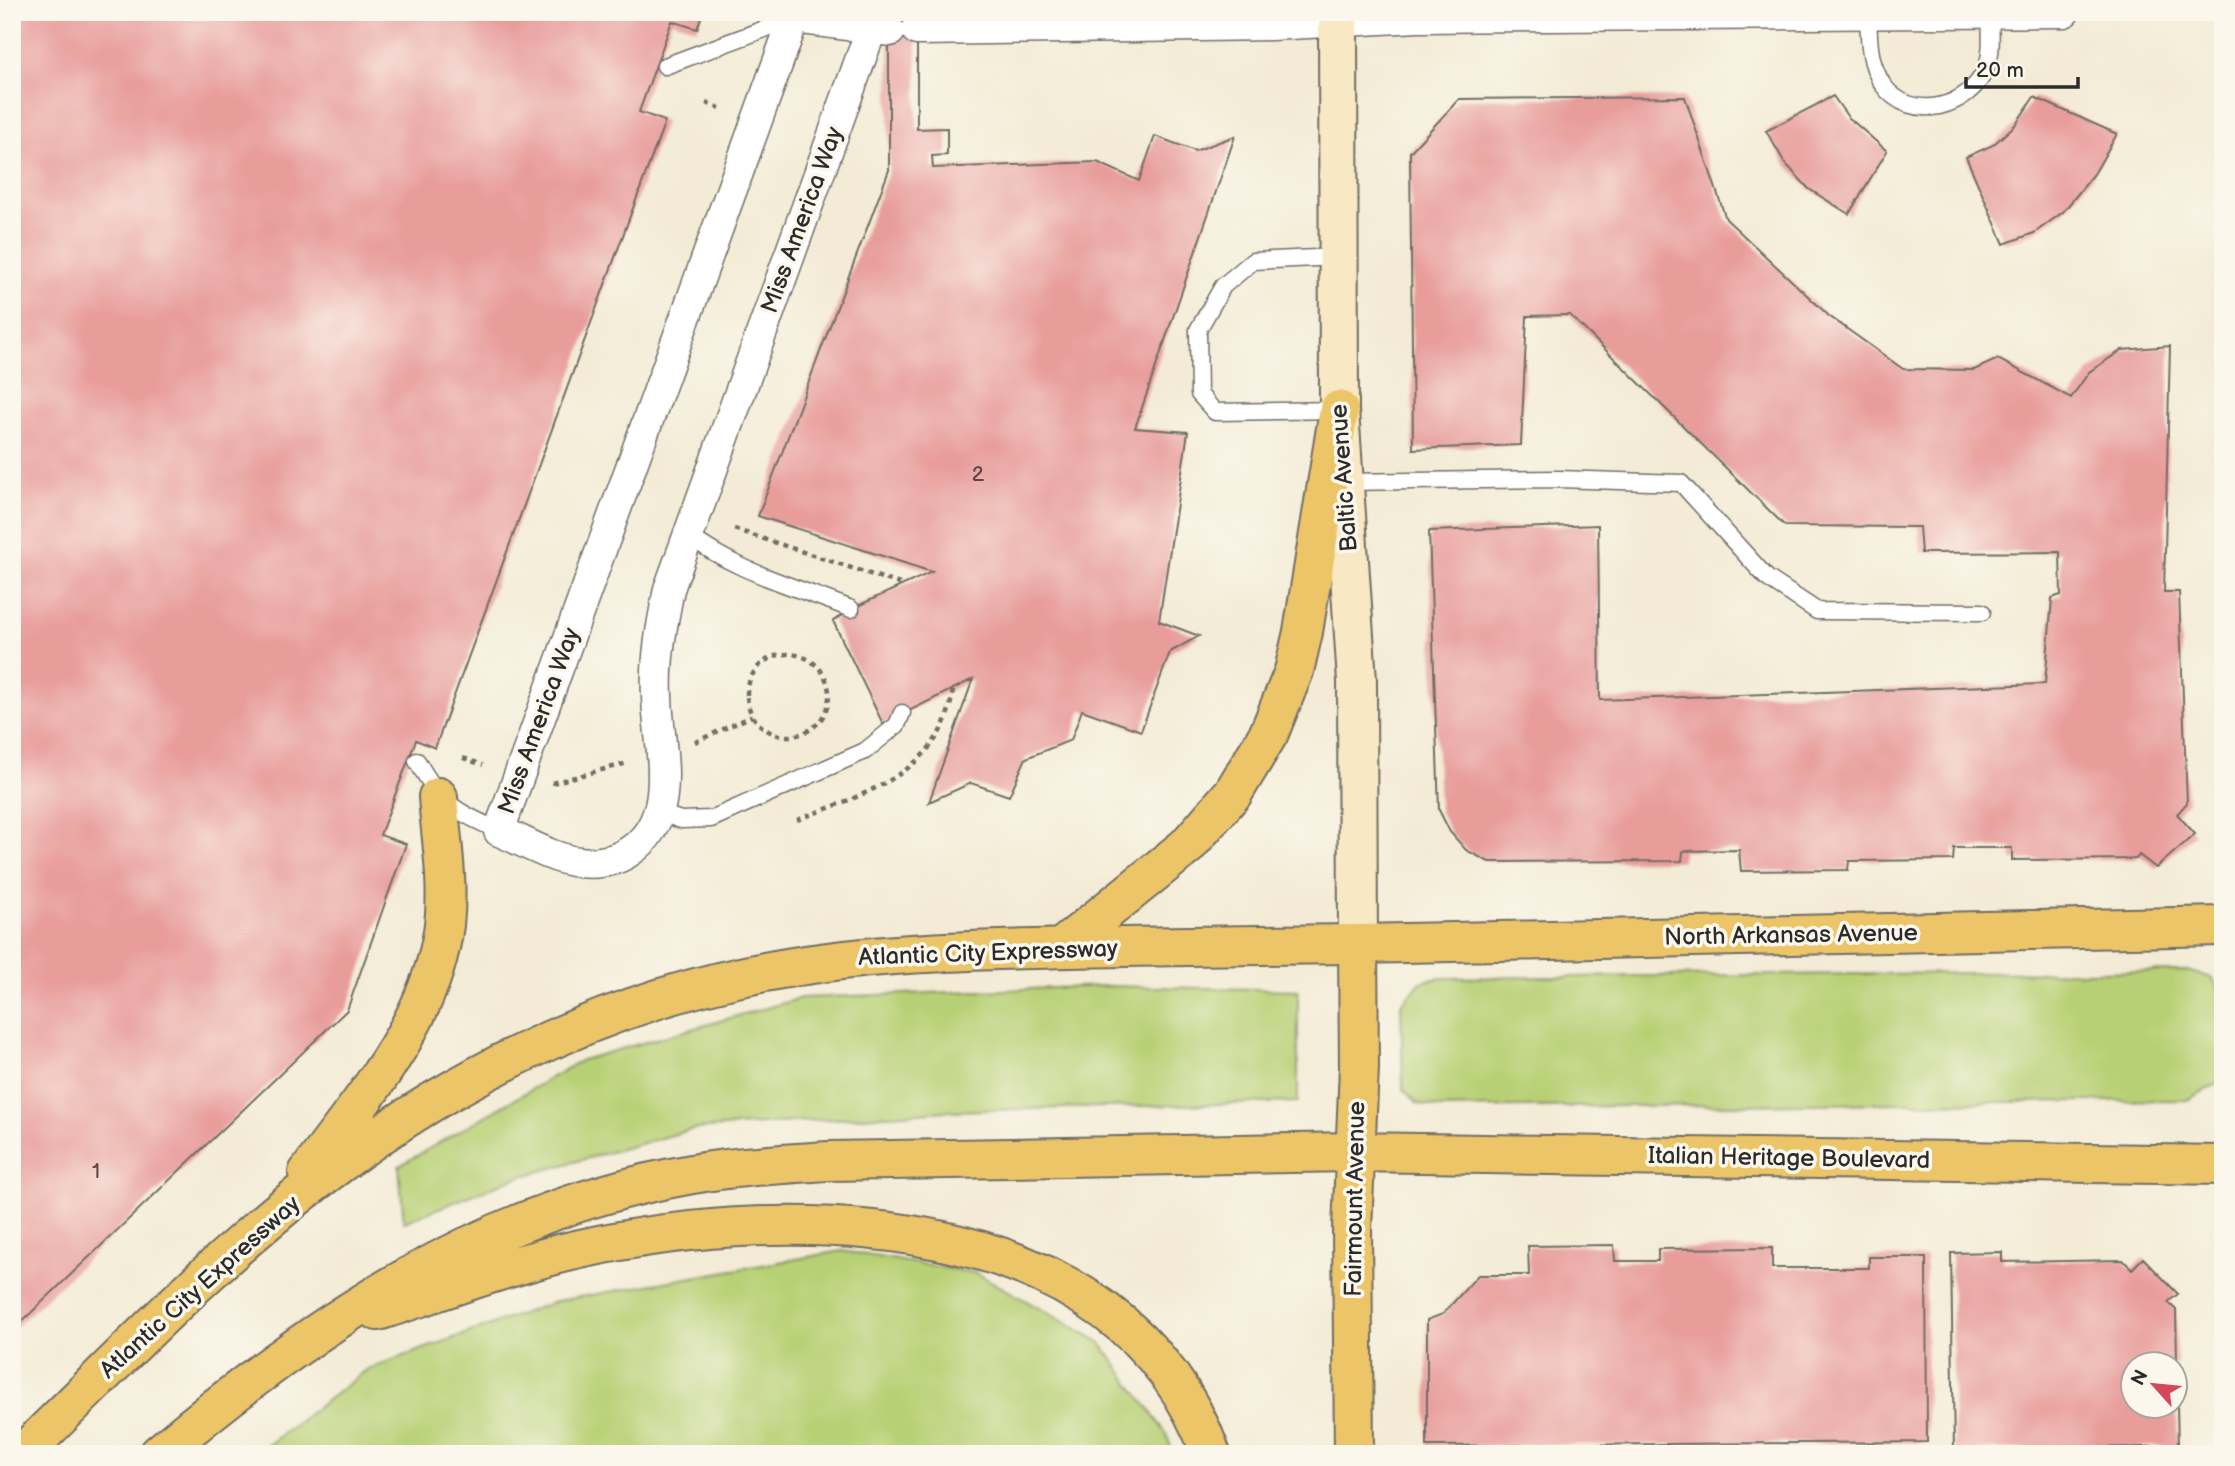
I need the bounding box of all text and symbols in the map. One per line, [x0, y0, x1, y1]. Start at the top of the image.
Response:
scale bar [1966, 46, 2078, 90]
text: 20 m [1976, 58, 2024, 83]
street label: Miss America Way [755, 123, 849, 317]
street label: Baltic Avenue [1324, 403, 1364, 553]
house number: 2 [972, 462, 985, 487]
street label: Miss America Way [492, 624, 586, 818]
street label: North Arkansas Avenue [1664, 918, 1918, 952]
street label: Atlantic City Expressway [858, 934, 1118, 972]
street label: Fairmount Avenue [1339, 1101, 1371, 1297]
street label: Italian Heritage Boulevard [1648, 1141, 1930, 1175]
house number: 1 [92, 1159, 100, 1184]
street label: Atlantic City Expressway [94, 1189, 306, 1385]
north arrow [2120, 1350, 2190, 1420]
text: N [2127, 1366, 2154, 1390]

